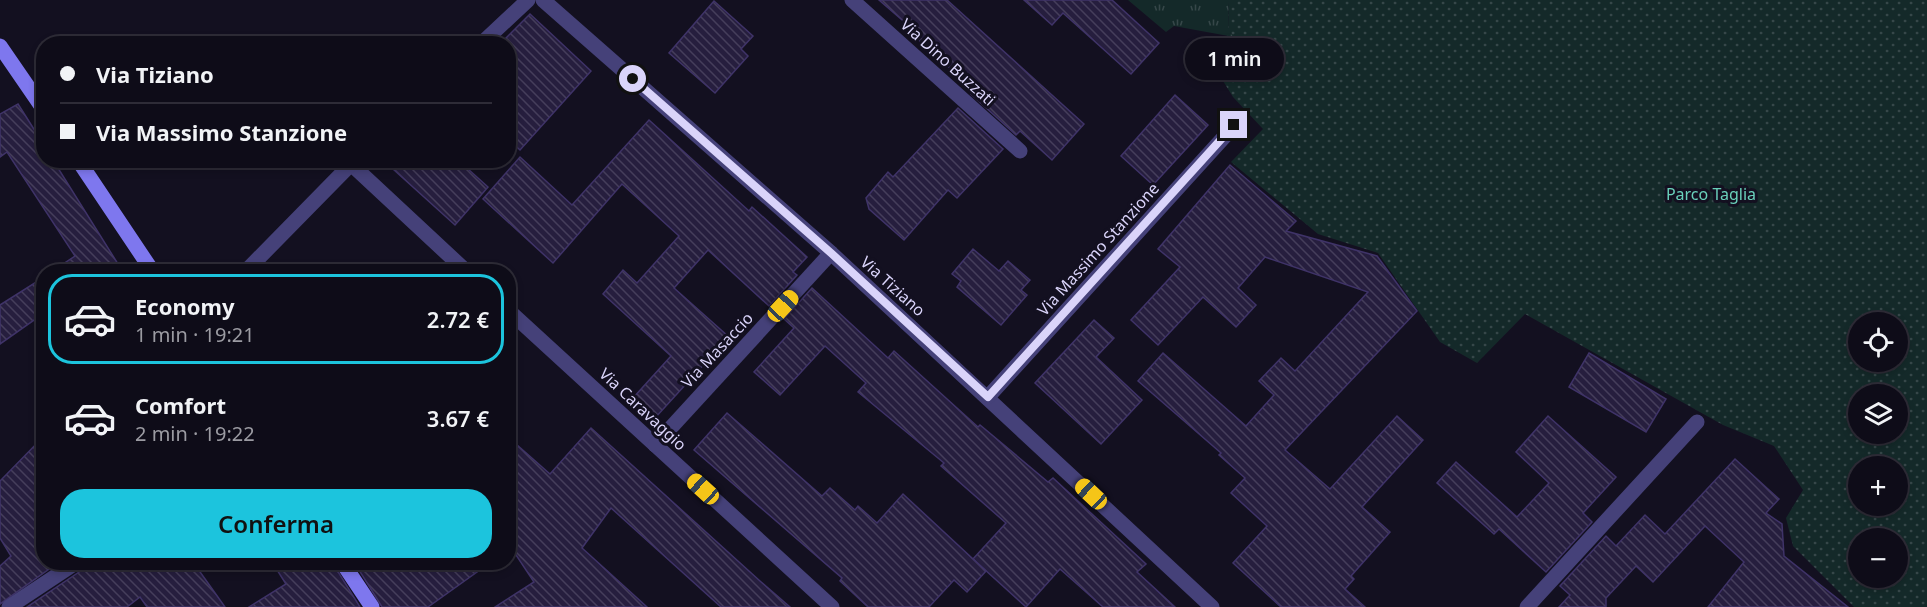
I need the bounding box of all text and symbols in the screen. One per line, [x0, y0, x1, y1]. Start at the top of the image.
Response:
street label: Via Dino Buzzati [896, 13, 1000, 111]
callout: 1 min [1184, 38, 1284, 80]
text: 1 min [1207, 45, 1262, 72]
text: Via Tiziano [96, 59, 214, 89]
route start [619, 65, 646, 92]
route end [1220, 111, 1247, 138]
text: Via Massimo Stanzione [96, 117, 347, 147]
street label: Via Massimo Stanzione [1032, 178, 1164, 320]
park label: Parco Taglia [1666, 183, 1756, 205]
street label: Via Tiziano [856, 251, 930, 321]
car [764, 287, 802, 325]
text: Economy [135, 291, 234, 321]
icon: car [63, 292, 117, 346]
text: 2.72 € [427, 304, 489, 334]
street label: Via Masaccio [676, 307, 758, 393]
map controls [1848, 312, 1908, 588]
button: locate [1848, 312, 1908, 372]
text: 1 min · 19:21 [135, 321, 255, 348]
street label: Via Caravaggio [595, 363, 691, 455]
button: layers [1848, 384, 1908, 444]
text: Comfort [135, 390, 226, 420]
icon: car [63, 391, 117, 445]
text: 3.67 € [427, 403, 489, 433]
text: 2 min · 19:22 [135, 420, 255, 447]
button: + [1848, 456, 1908, 516]
car [684, 470, 722, 508]
car [1072, 475, 1110, 513]
button: Conferma [60, 489, 492, 558]
button: − [1848, 528, 1908, 588]

